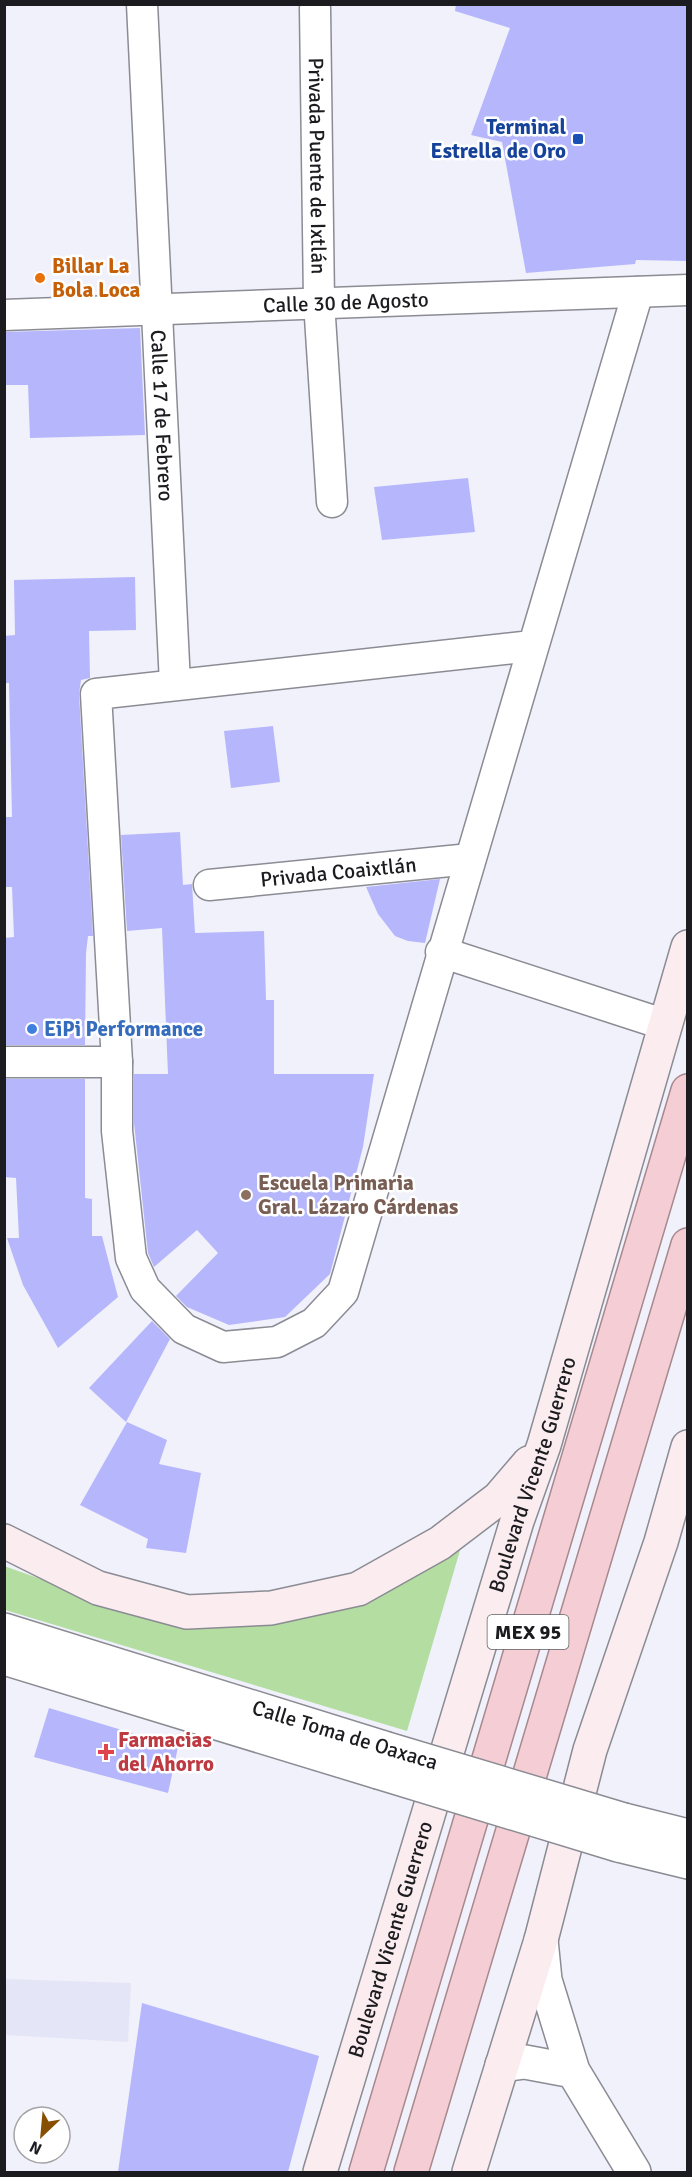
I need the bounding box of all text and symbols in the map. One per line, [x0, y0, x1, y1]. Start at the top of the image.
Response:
street label: Privada Puente de Ixtlán [303, 57, 332, 275]
place label: Terminal Estrella de Oro [431, 114, 566, 164]
marker: Terminal Estrella de Oro [571, 132, 585, 146]
place label: Billar La Bola Loca [52, 253, 141, 303]
marker: Billar La Bola Loca [33, 271, 47, 285]
street label: Calle 30 de Agosto [262, 286, 429, 319]
street label: Calle 17 de Febrero [145, 329, 179, 502]
street label: Privada Coaixtlán [259, 851, 418, 893]
place label: EiPi Performance [44, 1016, 203, 1042]
marker: EiPi Performance [25, 1022, 39, 1036]
place label: Escuela Primaria Gral. Lázaro Cárdenas [258, 1170, 458, 1220]
marker: Escuela Primaria Gral. Lázaro Cárdenas [239, 1188, 253, 1202]
street label: Boulevard Vicente Guerrero [483, 1354, 582, 1596]
road number: MEX 95 [488, 1615, 568, 1649]
street label: Calle Toma de Oaxaca [249, 1694, 441, 1776]
place label: Farmacias del Ahorro [118, 1727, 214, 1777]
marker: Farmacias del Ahorro [99, 1745, 113, 1759]
street label: Boulevard Vicente Guerrero [342, 1818, 438, 2061]
north arrow [12, 2105, 72, 2165]
text: N [26, 2136, 45, 2159]

